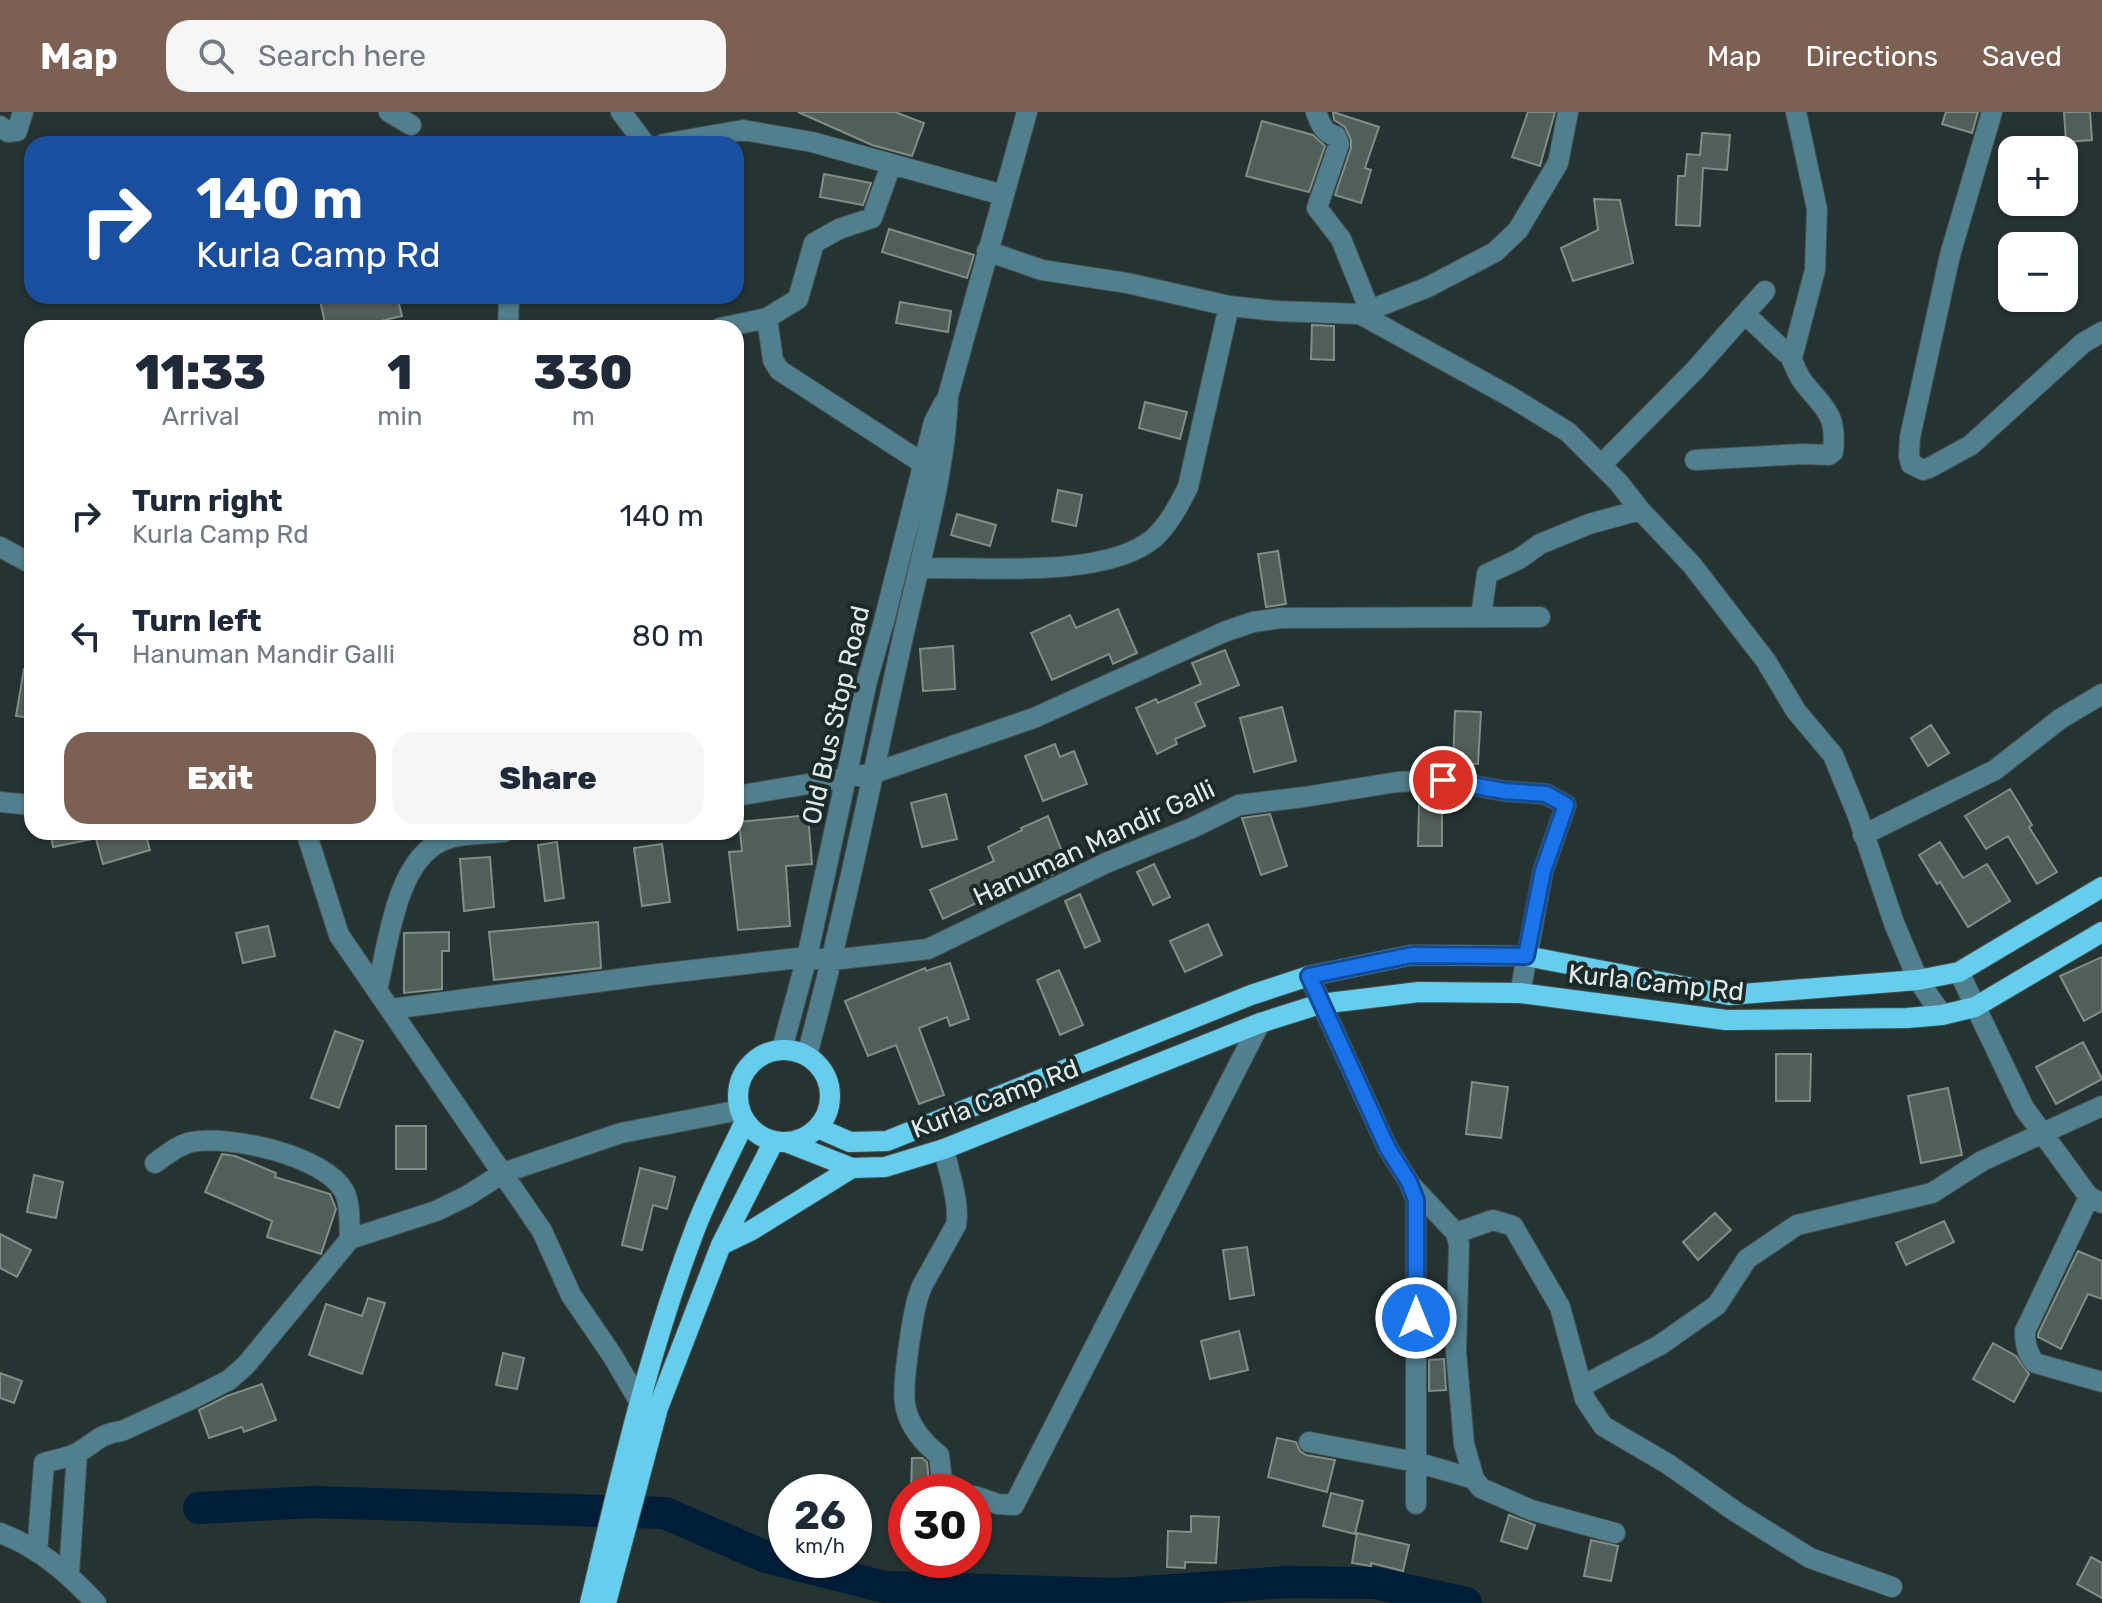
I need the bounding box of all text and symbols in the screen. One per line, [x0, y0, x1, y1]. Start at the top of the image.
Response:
search box [166, 20, 726, 92]
text: Map [40, 33, 118, 79]
icon: search [194, 34, 238, 78]
text: Search here [258, 38, 426, 74]
text: Map [1707, 40, 1761, 73]
text: Directions [1805, 40, 1938, 73]
text: Saved [1982, 40, 2062, 73]
map controls [1998, 136, 2078, 312]
button: + [1998, 136, 2078, 216]
text: 140 m [196, 166, 363, 232]
icon: right [64, 168, 168, 272]
button: − [1998, 232, 2078, 312]
text: Kurla Camp Rd [196, 233, 441, 276]
text: 11:33 [135, 344, 266, 401]
text: 1 [387, 344, 413, 401]
text: 330 [534, 344, 633, 401]
text: Arrival [162, 401, 240, 432]
text: min [377, 401, 422, 432]
text: m [572, 401, 595, 432]
text: Turn right [132, 483, 283, 519]
icon: right [64, 494, 108, 538]
text: 140 m [619, 498, 704, 534]
text: Kurla Camp Rd [132, 519, 309, 550]
text: Turn left [132, 603, 262, 639]
street label: Old Bus Stop Road [796, 603, 876, 827]
icon: left [64, 614, 108, 658]
text: 80 m [632, 618, 704, 654]
text: Hanuman Mandir Galli [132, 639, 395, 670]
button: Exit [64, 732, 376, 824]
button: Share [392, 732, 704, 824]
pin [1409, 746, 1477, 814]
icon: arrive [1421, 758, 1465, 802]
street label: Hanuman Mandir Galli [968, 773, 1220, 913]
street label: Kurla Camp Rd [1567, 958, 1745, 1008]
street label: Kurla Camp Rd [907, 1053, 1083, 1145]
position arrow [1374, 1276, 1458, 1360]
speed limit sign: 30 [888, 1474, 992, 1578]
text: 26 [794, 1492, 846, 1539]
text: km/h [795, 1534, 845, 1558]

